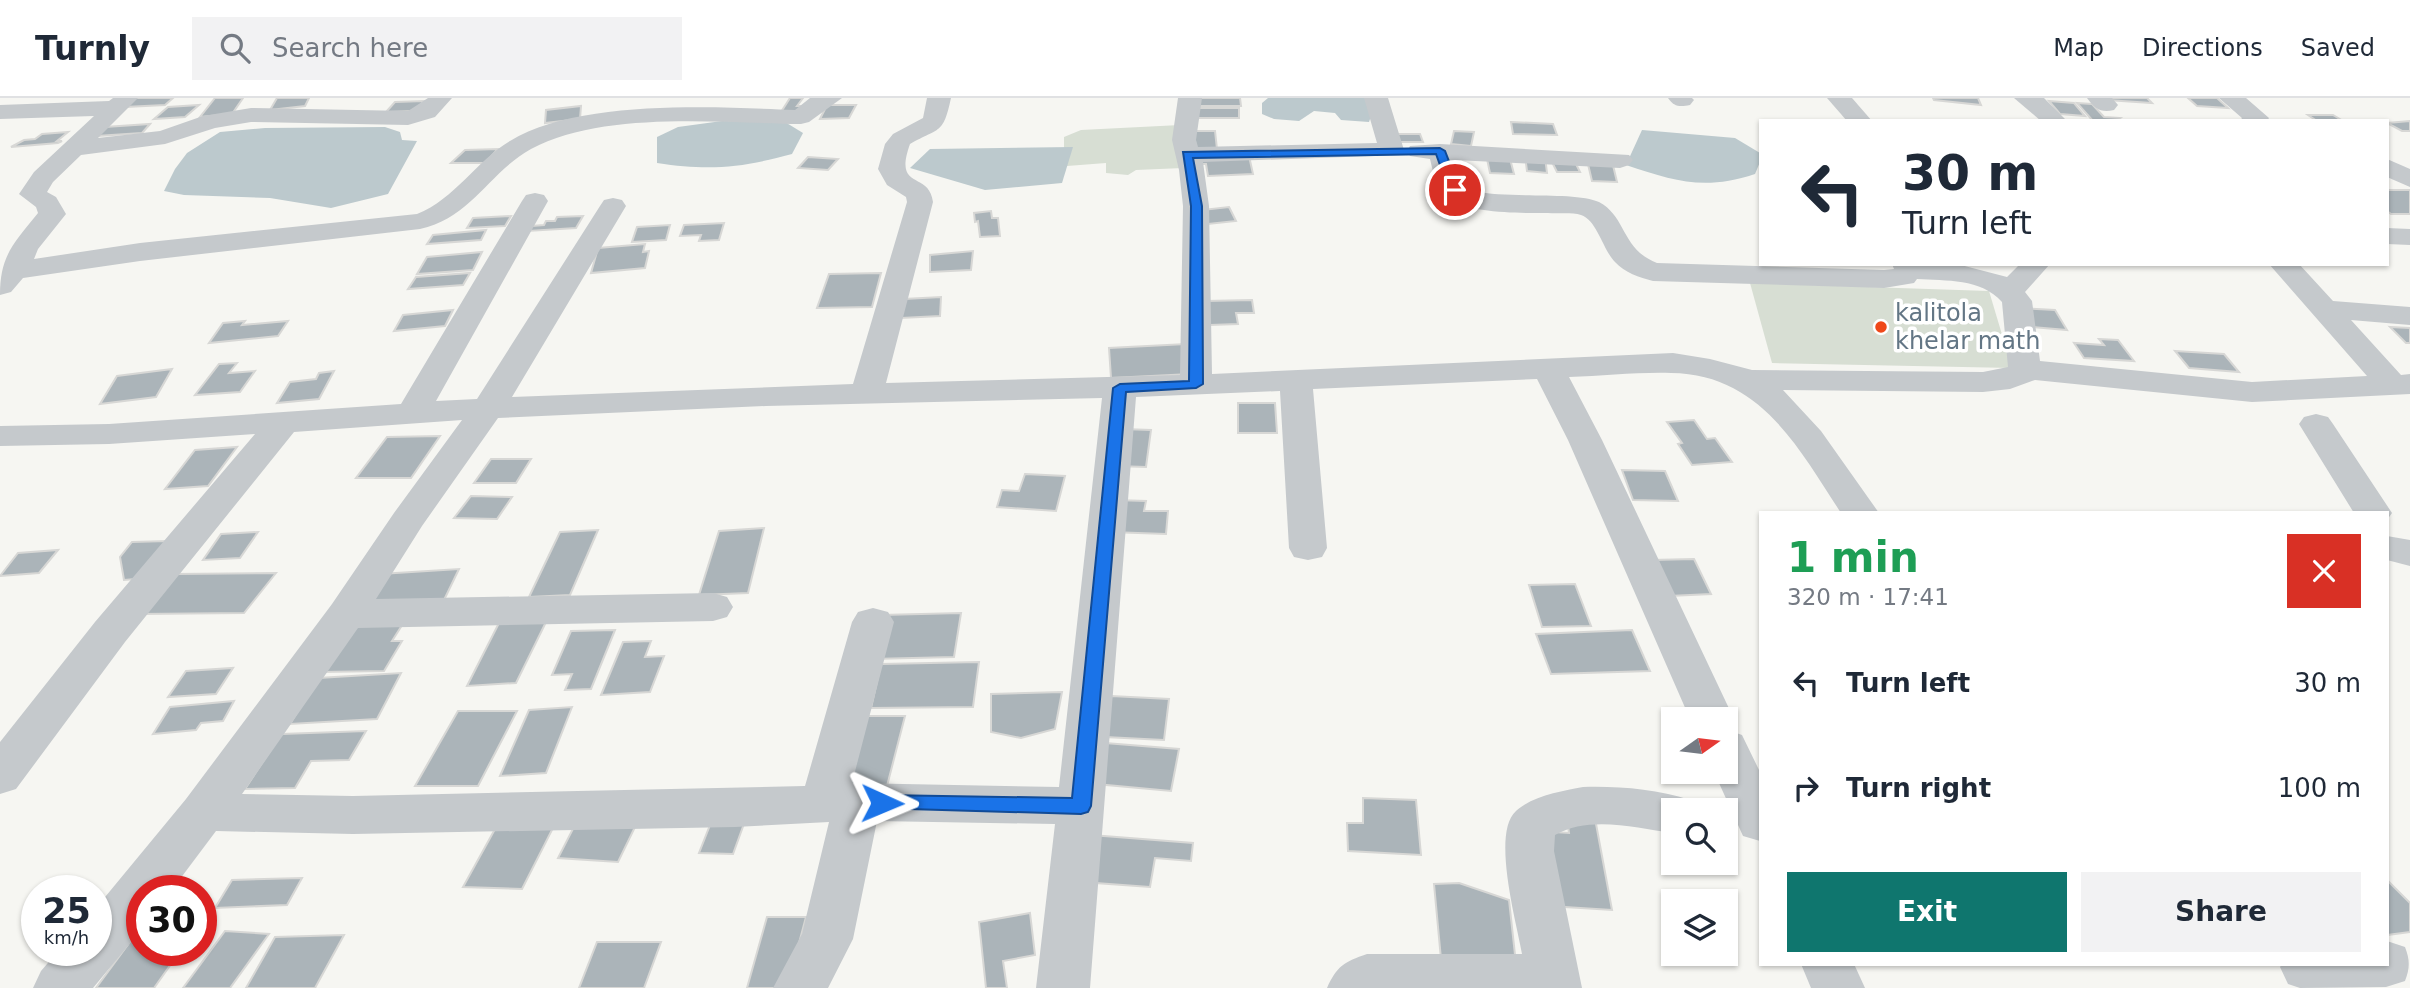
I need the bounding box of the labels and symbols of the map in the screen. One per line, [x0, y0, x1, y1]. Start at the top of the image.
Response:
pin [1425, 160, 1485, 220]
place label: kalitola khelar math [1895, 299, 2040, 355]
marker: kalitola khelar math [1873, 319, 1889, 335]
north arrow [1661, 707, 1738, 784]
position arrow [845, 766, 919, 840]
speed limit sign: 30 [126, 875, 217, 966]

